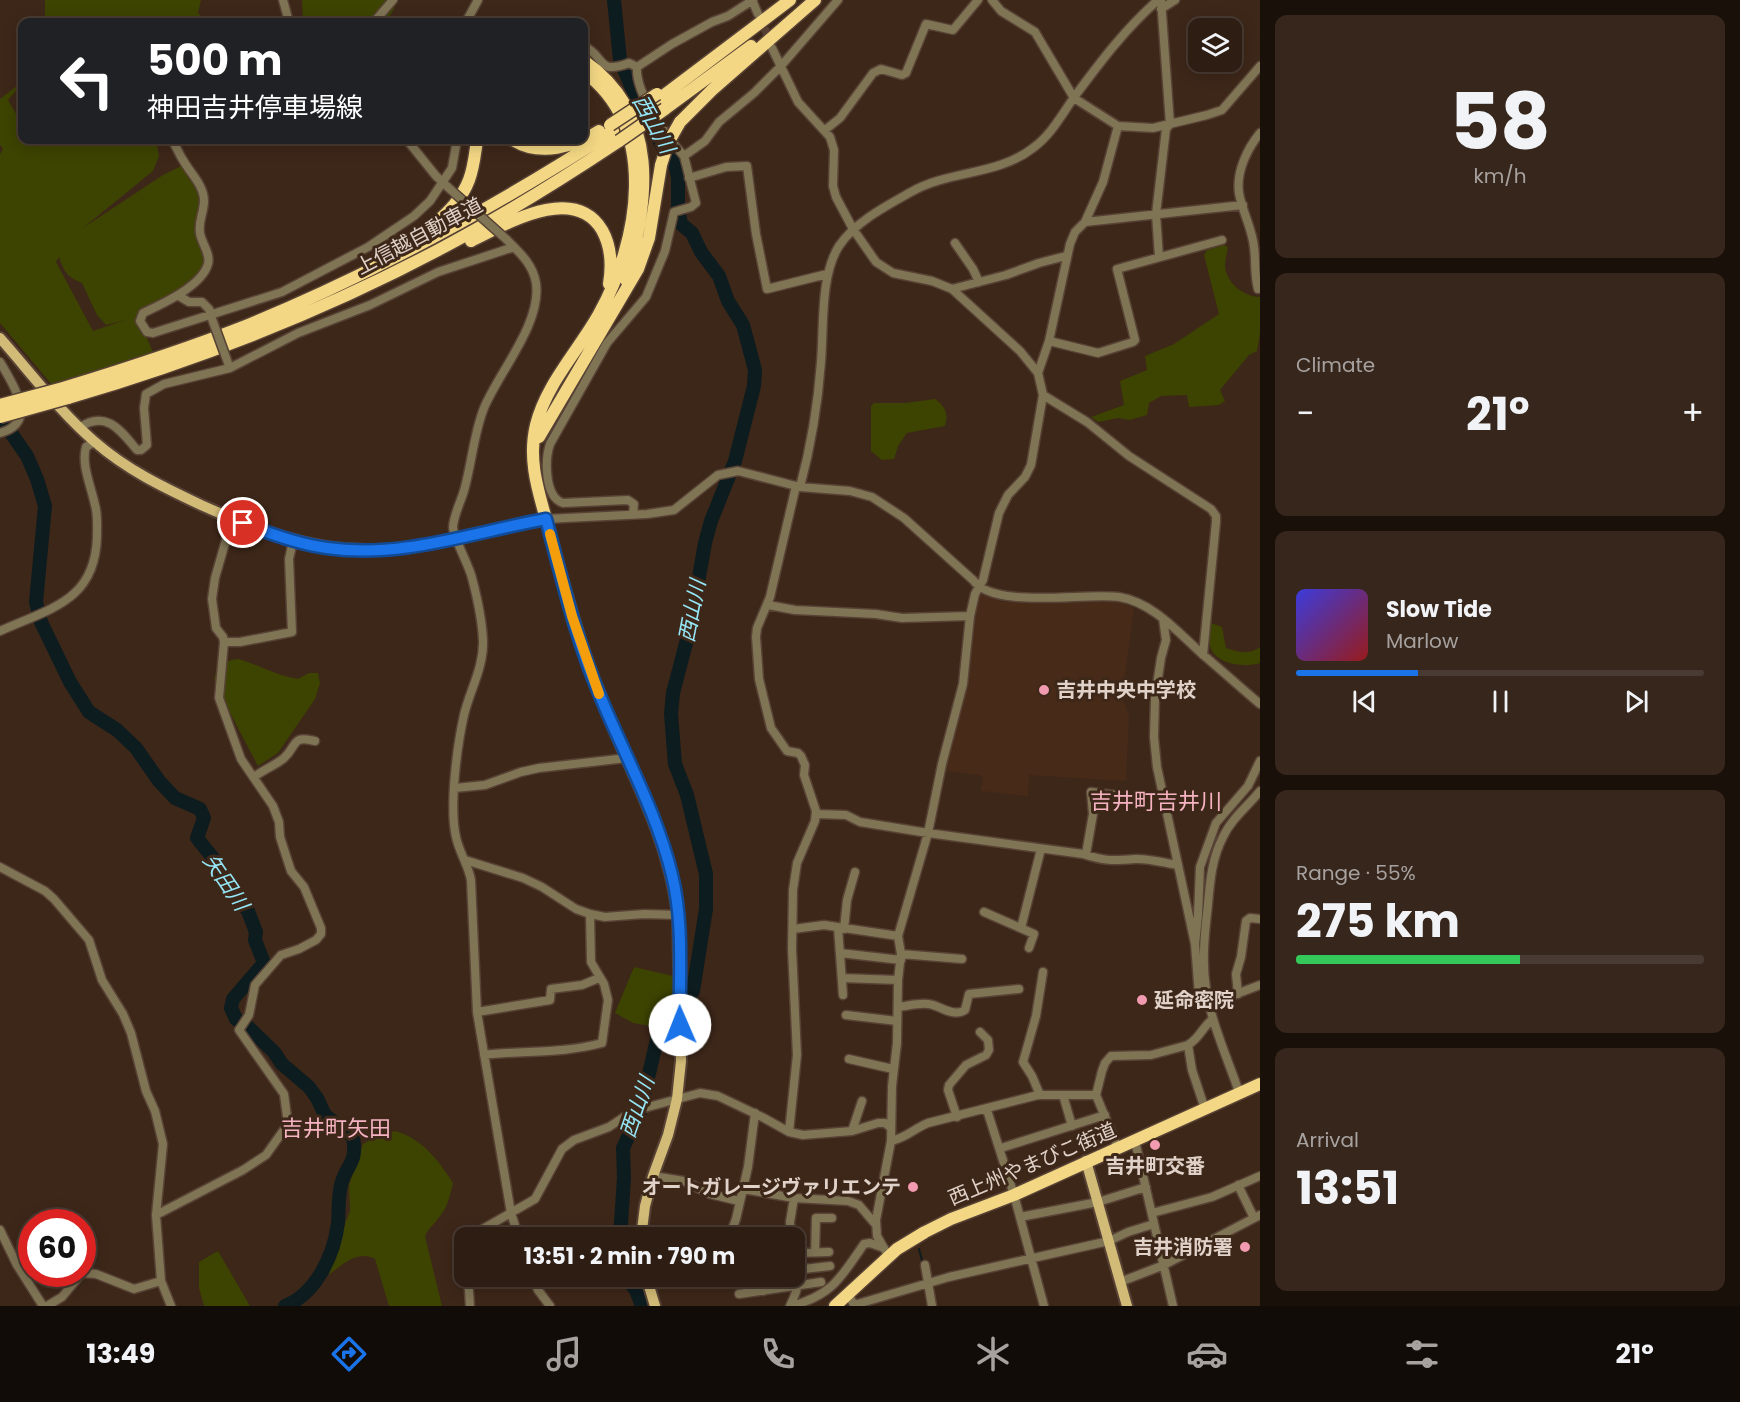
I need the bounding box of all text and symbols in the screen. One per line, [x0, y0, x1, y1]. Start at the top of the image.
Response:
map controls [1188, 18, 1242, 72]
button: layers [1188, 18, 1242, 72]
text: 500 m [147, 31, 282, 90]
icon: left [48, 42, 126, 120]
text: 58 [1449, 67, 1551, 176]
text: 神田吉井停車場線 [147, 89, 363, 126]
water label: 西山川 [626, 89, 683, 160]
text: km/h [1473, 162, 1527, 190]
street label: 上信越自動車道 [351, 191, 487, 281]
text: Climate [1296, 351, 1375, 379]
text: 21° [1466, 383, 1530, 446]
text: − [1296, 390, 1314, 437]
text: + [1681, 390, 1704, 437]
pin [217, 497, 268, 548]
icon: arrive [226, 506, 259, 539]
water label: 西山川 [672, 575, 713, 645]
text: Slow Tide [1386, 594, 1492, 625]
text: Marlow [1386, 627, 1458, 655]
place label: 吉井中央中学校 [1056, 676, 1196, 704]
marker: 吉井中央中学校 [1037, 683, 1051, 697]
icon: previous [1348, 685, 1381, 718]
icon: pause [1484, 685, 1517, 718]
icon: next [1620, 685, 1653, 718]
district label: 吉井町吉井川 [1090, 786, 1222, 817]
water label: 矢田川 [196, 848, 257, 918]
text: Range · 55% [1296, 859, 1416, 887]
text: 275 km [1296, 890, 1460, 953]
place label: 延命密院 [1154, 986, 1234, 1014]
position arrow [648, 993, 712, 1057]
marker: 延命密院 [1135, 993, 1149, 1007]
water label: 西山川 [613, 1071, 662, 1142]
district label: 吉井町矢田 [281, 1113, 391, 1144]
street label: 西上州やまびこ街道 [944, 1116, 1120, 1212]
text: Arrival [1296, 1126, 1359, 1154]
marker: 吉井町交番 [1148, 1138, 1162, 1152]
place label: 吉井町交番 [1105, 1152, 1205, 1180]
text: 13:51 [1296, 1157, 1399, 1220]
place label: オートガレージヴァリエンテ [641, 1173, 901, 1201]
marker: オートガレージヴァリエンテ [906, 1180, 920, 1194]
speed limit sign: 60 [18, 1209, 96, 1287]
place label: 吉井消防署 [1133, 1233, 1233, 1261]
marker: 吉井消防署 [1238, 1240, 1252, 1254]
text: 13:51 · 2 min · 790 m [524, 1241, 735, 1272]
icon: directions [328, 1333, 370, 1375]
icon: music [543, 1333, 585, 1375]
icon: phone [757, 1333, 799, 1375]
icon: climate [972, 1333, 1014, 1375]
icon: car [1186, 1333, 1228, 1375]
icon: filters [1401, 1333, 1443, 1375]
text: 13:49 [86, 1335, 155, 1372]
text: 21° [1616, 1335, 1654, 1372]

